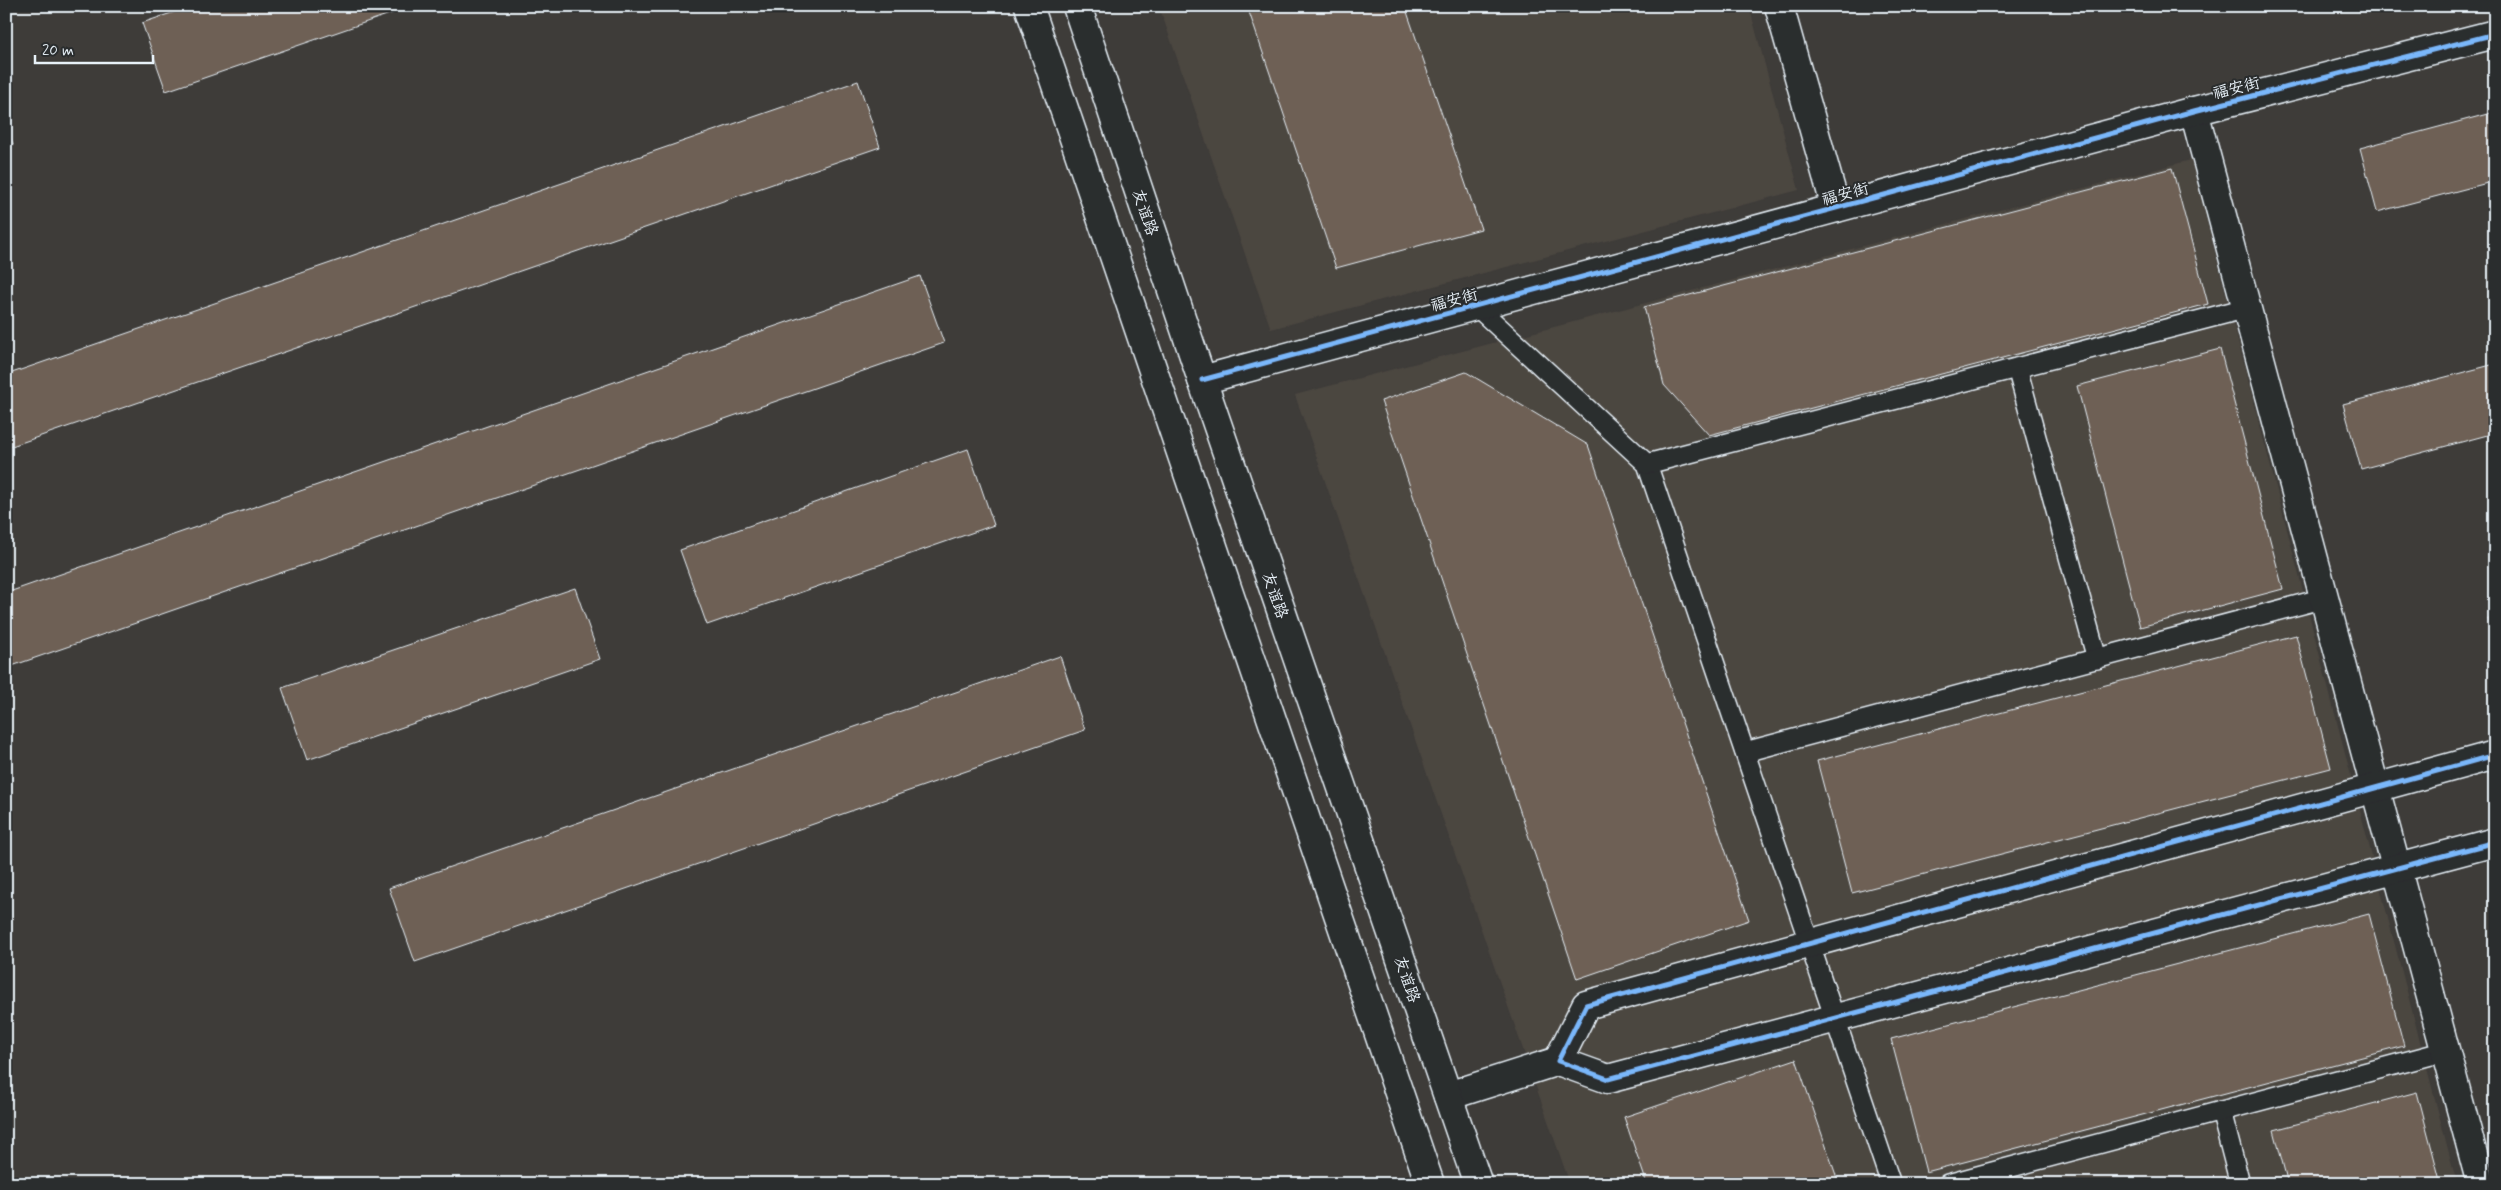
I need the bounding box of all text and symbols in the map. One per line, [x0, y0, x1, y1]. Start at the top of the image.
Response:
scale bar [35, 32, 152, 64]
text: 20 m [42, 41, 74, 61]
street label: 福安街 [2211, 72, 2262, 104]
street label: 福安街 [1819, 178, 1871, 211]
street label: 友谊路 [1127, 186, 1162, 239]
street label: 福安街 [1428, 284, 1480, 317]
street label: 友谊路 [1257, 569, 1292, 622]
street label: 友谊路 [1389, 953, 1424, 1006]

